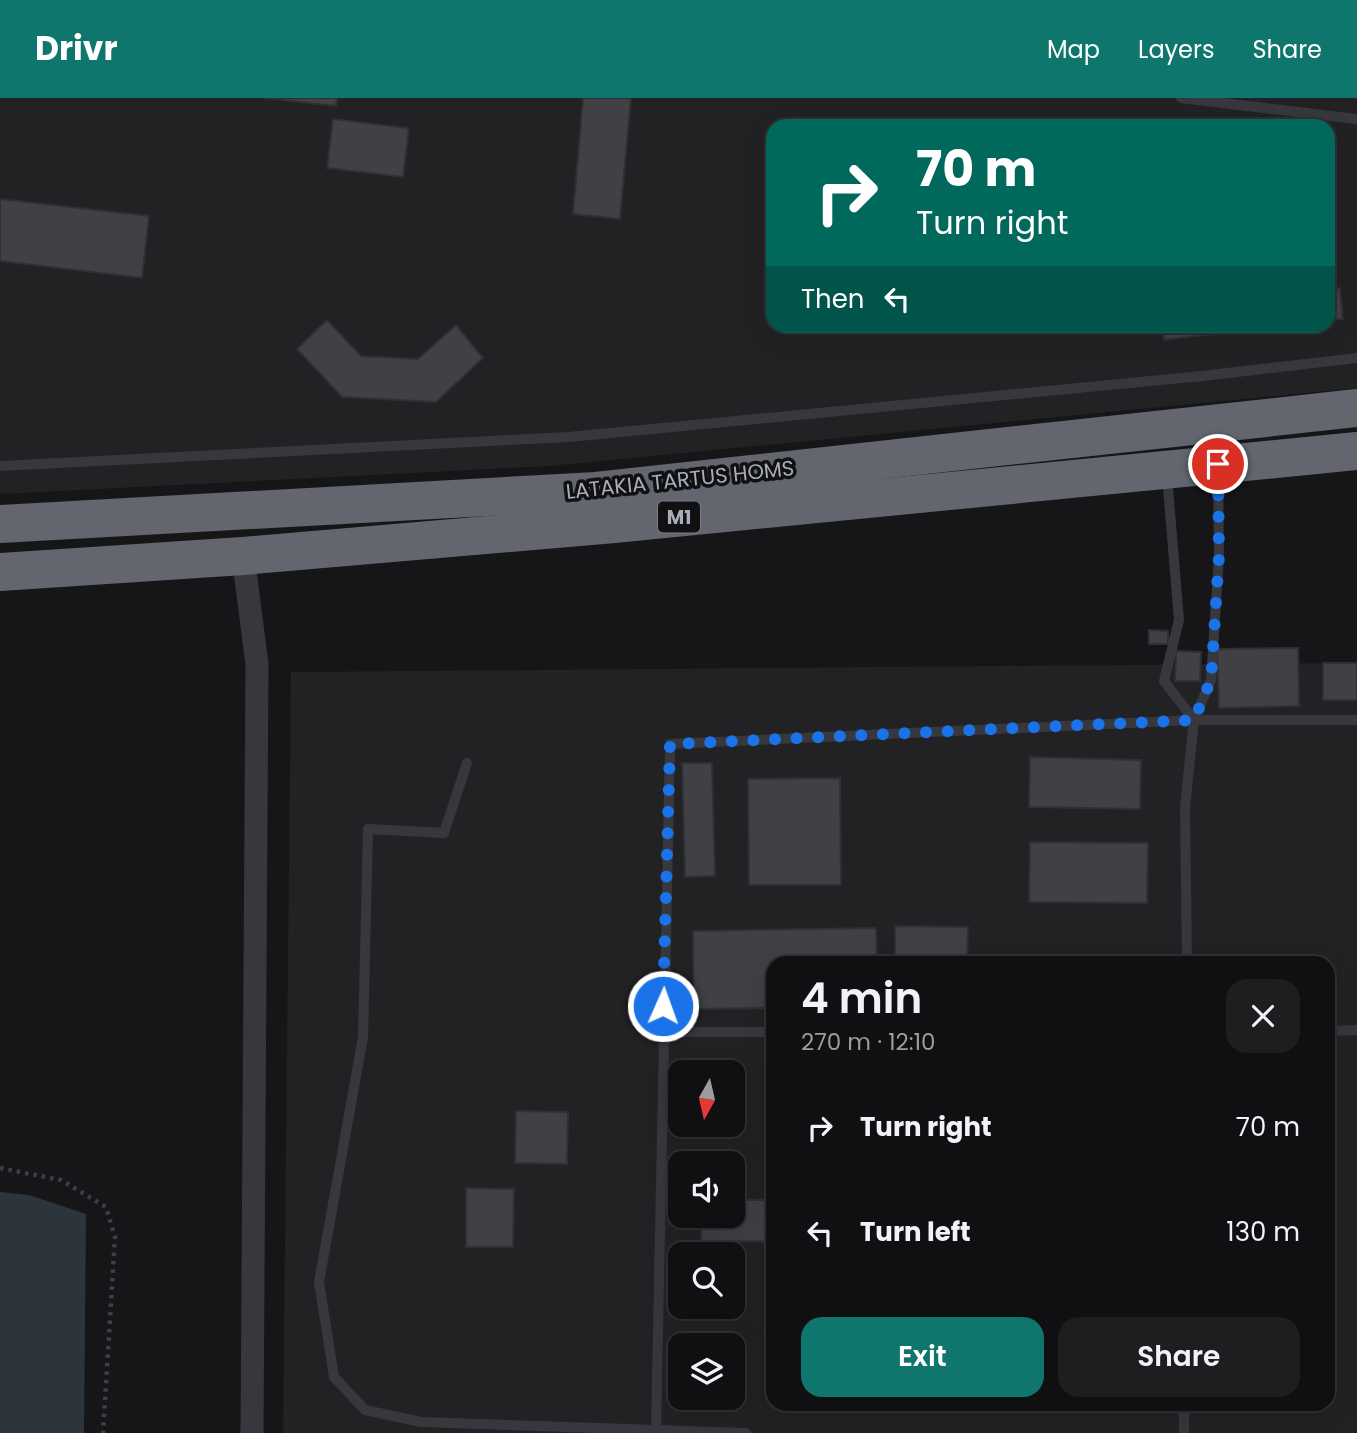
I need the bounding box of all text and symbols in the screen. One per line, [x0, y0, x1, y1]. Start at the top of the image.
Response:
text: Drivr [35, 25, 118, 72]
text: Map [1047, 33, 1100, 66]
text: Layers [1138, 33, 1214, 66]
text: Share [1252, 33, 1322, 66]
text: 70 m [916, 135, 1036, 203]
icon: right [801, 147, 892, 238]
text: Turn right [916, 200, 1068, 245]
icon: left [878, 280, 916, 318]
text: Then [801, 281, 864, 317]
pin [1188, 434, 1248, 494]
icon: arrive [1199, 445, 1237, 483]
street label: LATAKIA TARTUS HOMS [564, 453, 796, 506]
road number: M1 [658, 502, 700, 532]
position arrow [626, 969, 700, 1043]
text: 4 min [801, 969, 922, 1028]
button: close [1226, 979, 1300, 1053]
text: 270 m · 12:10 [801, 1026, 936, 1058]
north arrow [668, 1060, 746, 1138]
map controls [668, 1060, 745, 1410]
icon: right [801, 1109, 839, 1147]
text: Turn right [860, 1109, 992, 1145]
text: 70 m [1236, 1109, 1300, 1145]
button: sound [668, 1151, 745, 1228]
icon: left [801, 1214, 839, 1252]
text: Turn left [860, 1214, 971, 1250]
text: 130 m [1226, 1214, 1300, 1250]
button: search [668, 1242, 745, 1319]
button: Exit [801, 1317, 1044, 1397]
button: Share [1058, 1317, 1300, 1397]
button: layers [668, 1333, 745, 1410]

